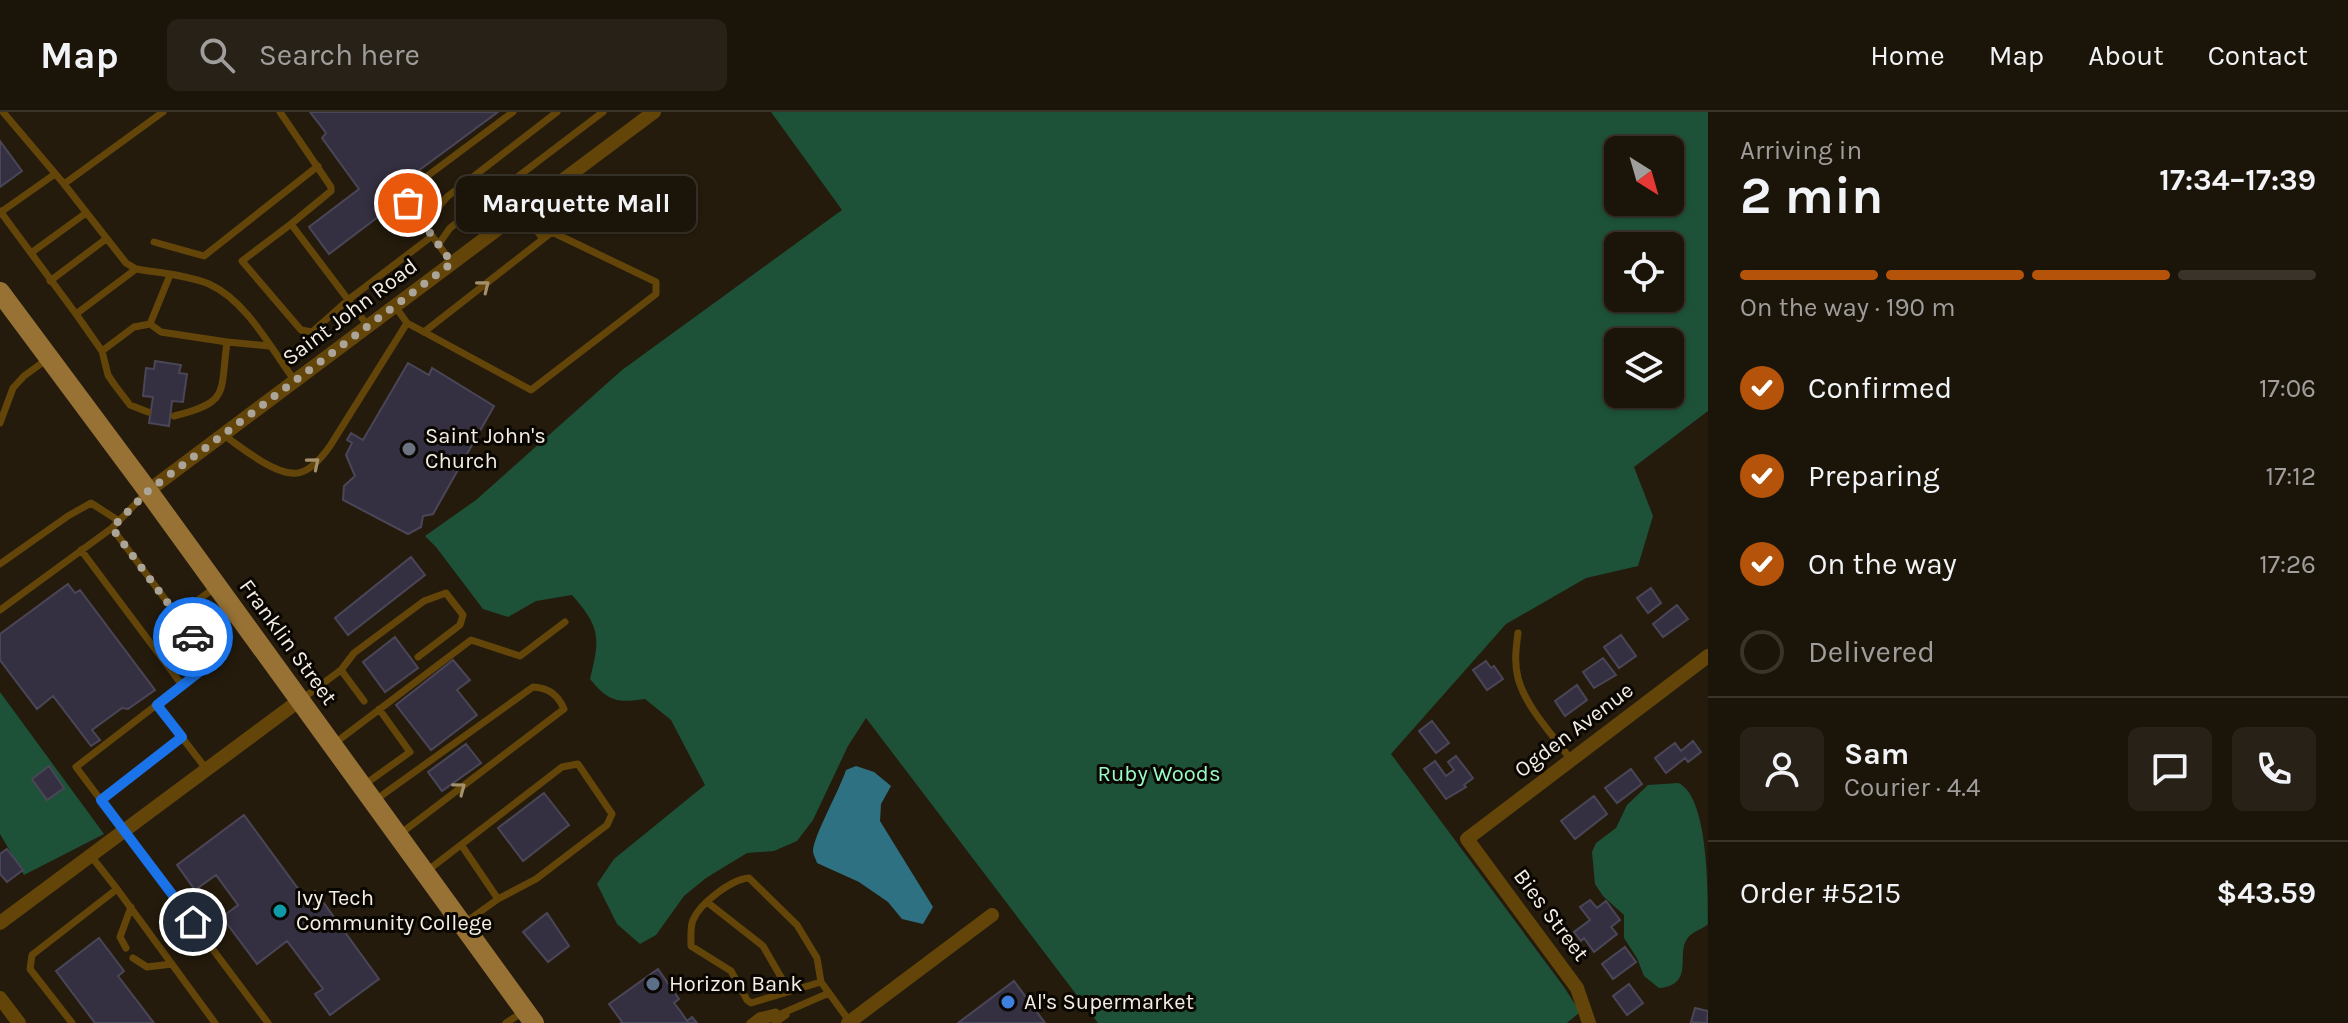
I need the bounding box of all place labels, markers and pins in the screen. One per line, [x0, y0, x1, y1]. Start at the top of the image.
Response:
pin [374, 169, 442, 237]
callout: Marquette Mall [456, 175, 696, 231]
place label: Saint John's Church [425, 423, 546, 474]
marker: Saint John's Church [400, 440, 418, 458]
place label: Ivy Tech Community College [296, 885, 492, 936]
pin [159, 888, 227, 956]
marker: Ivy Tech Community College [271, 902, 289, 920]
place label: Horizon Bank [669, 971, 803, 997]
marker: Horizon Bank [644, 975, 662, 993]
place label: Al's Supermarket [1024, 989, 1194, 1015]
marker: Al's Supermarket [999, 993, 1017, 1011]

